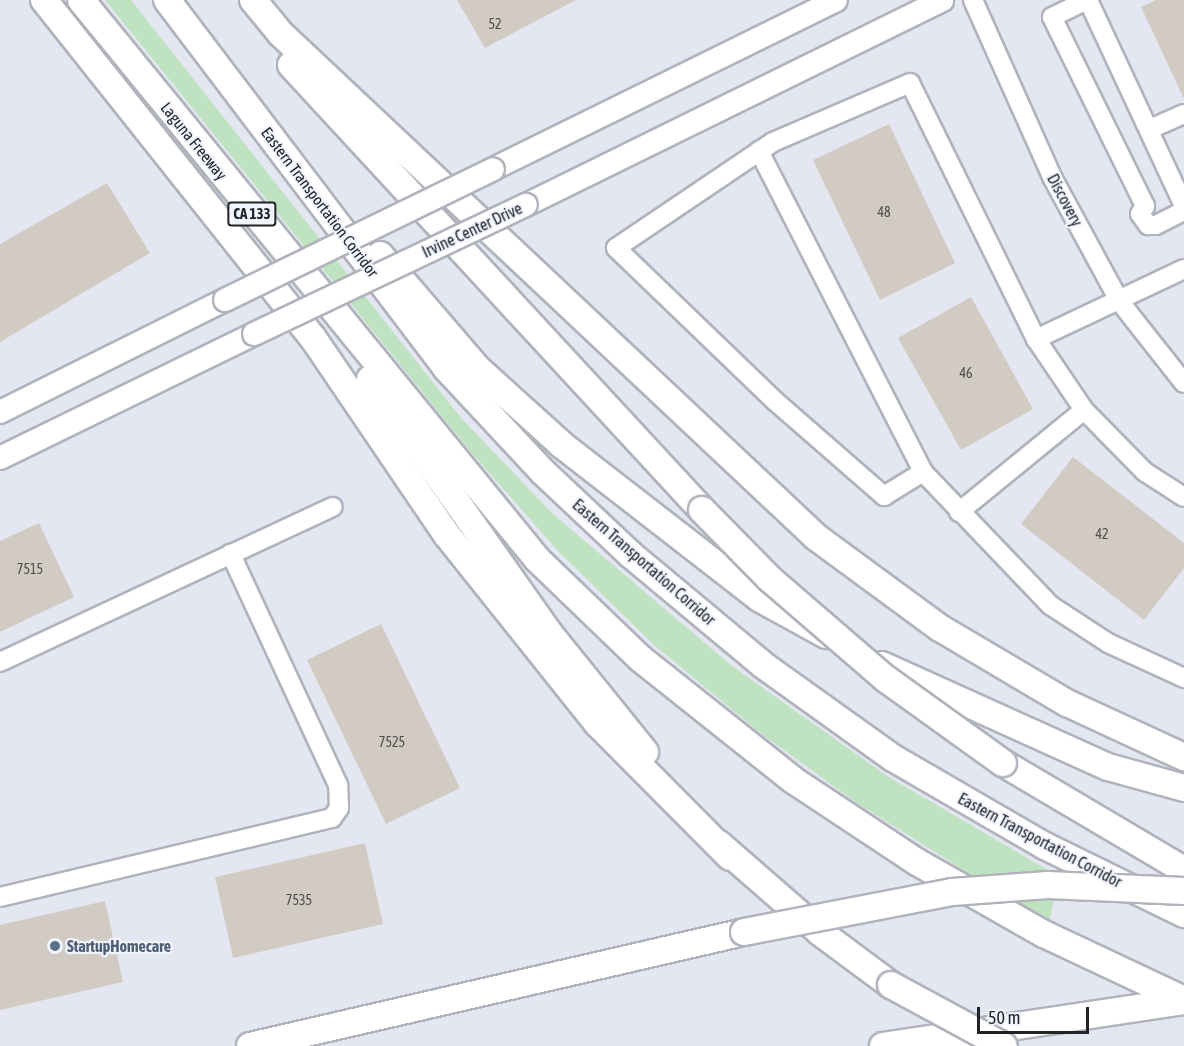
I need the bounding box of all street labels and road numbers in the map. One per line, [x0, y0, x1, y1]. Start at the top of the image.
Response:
street label: Laguna Freeway [157, 98, 231, 184]
street label: Eastern Transportation Corridor [257, 123, 383, 281]
street label: Discovery [1043, 171, 1087, 229]
street label: Irvine Center Drive [419, 198, 525, 262]
road number: CA 133 [226, 202, 278, 226]
street label: Eastern Transportation Corridor [569, 495, 719, 629]
street label: Eastern Transportation Corridor [955, 789, 1125, 891]

